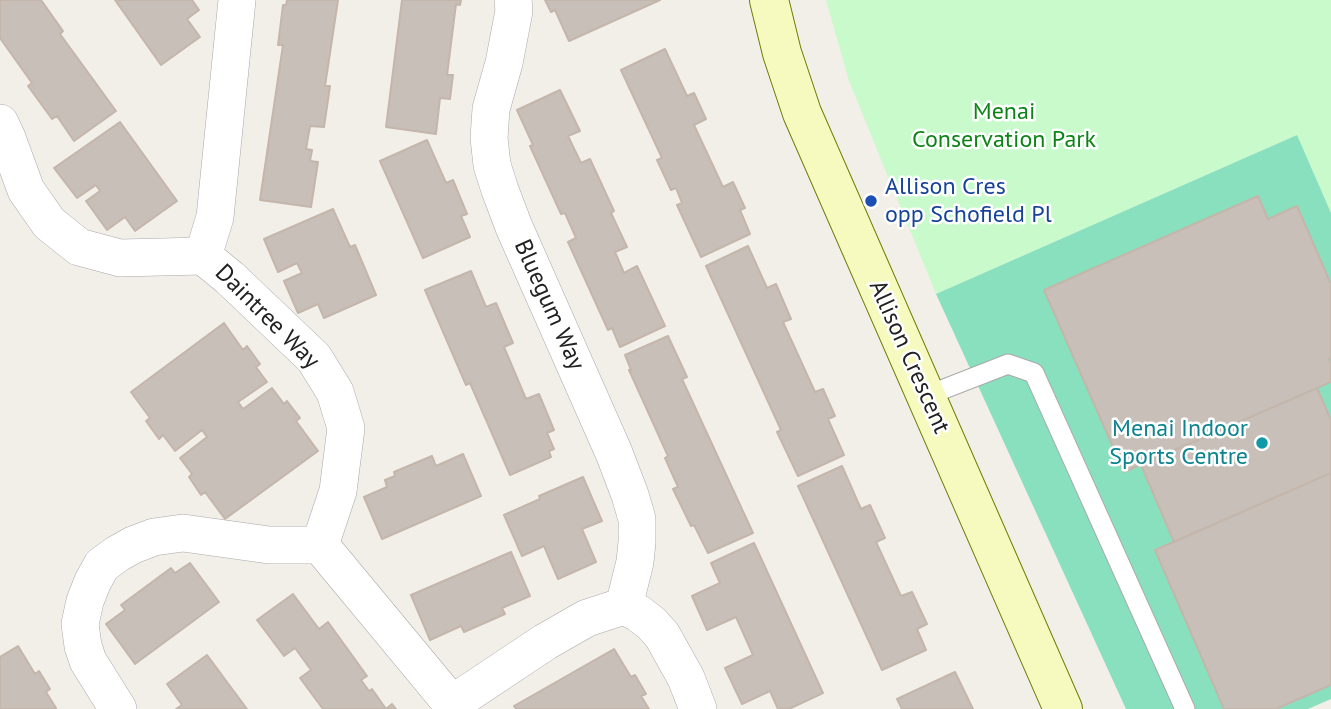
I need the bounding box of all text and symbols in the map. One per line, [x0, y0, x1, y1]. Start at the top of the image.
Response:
park label: Menai Conservation Park [912, 98, 1096, 154]
place label: Allison Cres opp Schofield Pl [885, 173, 1052, 229]
marker: Allison Cres opp Schofield Pl [863, 193, 879, 209]
street label: Bluegum Way [507, 235, 591, 375]
street label: Daintree Way [209, 259, 325, 375]
street label: Allison Crescent [862, 276, 956, 438]
place label: Menai Indoor Sports Centre [1109, 415, 1248, 471]
marker: Menai Indoor Sports Centre [1254, 435, 1270, 451]

